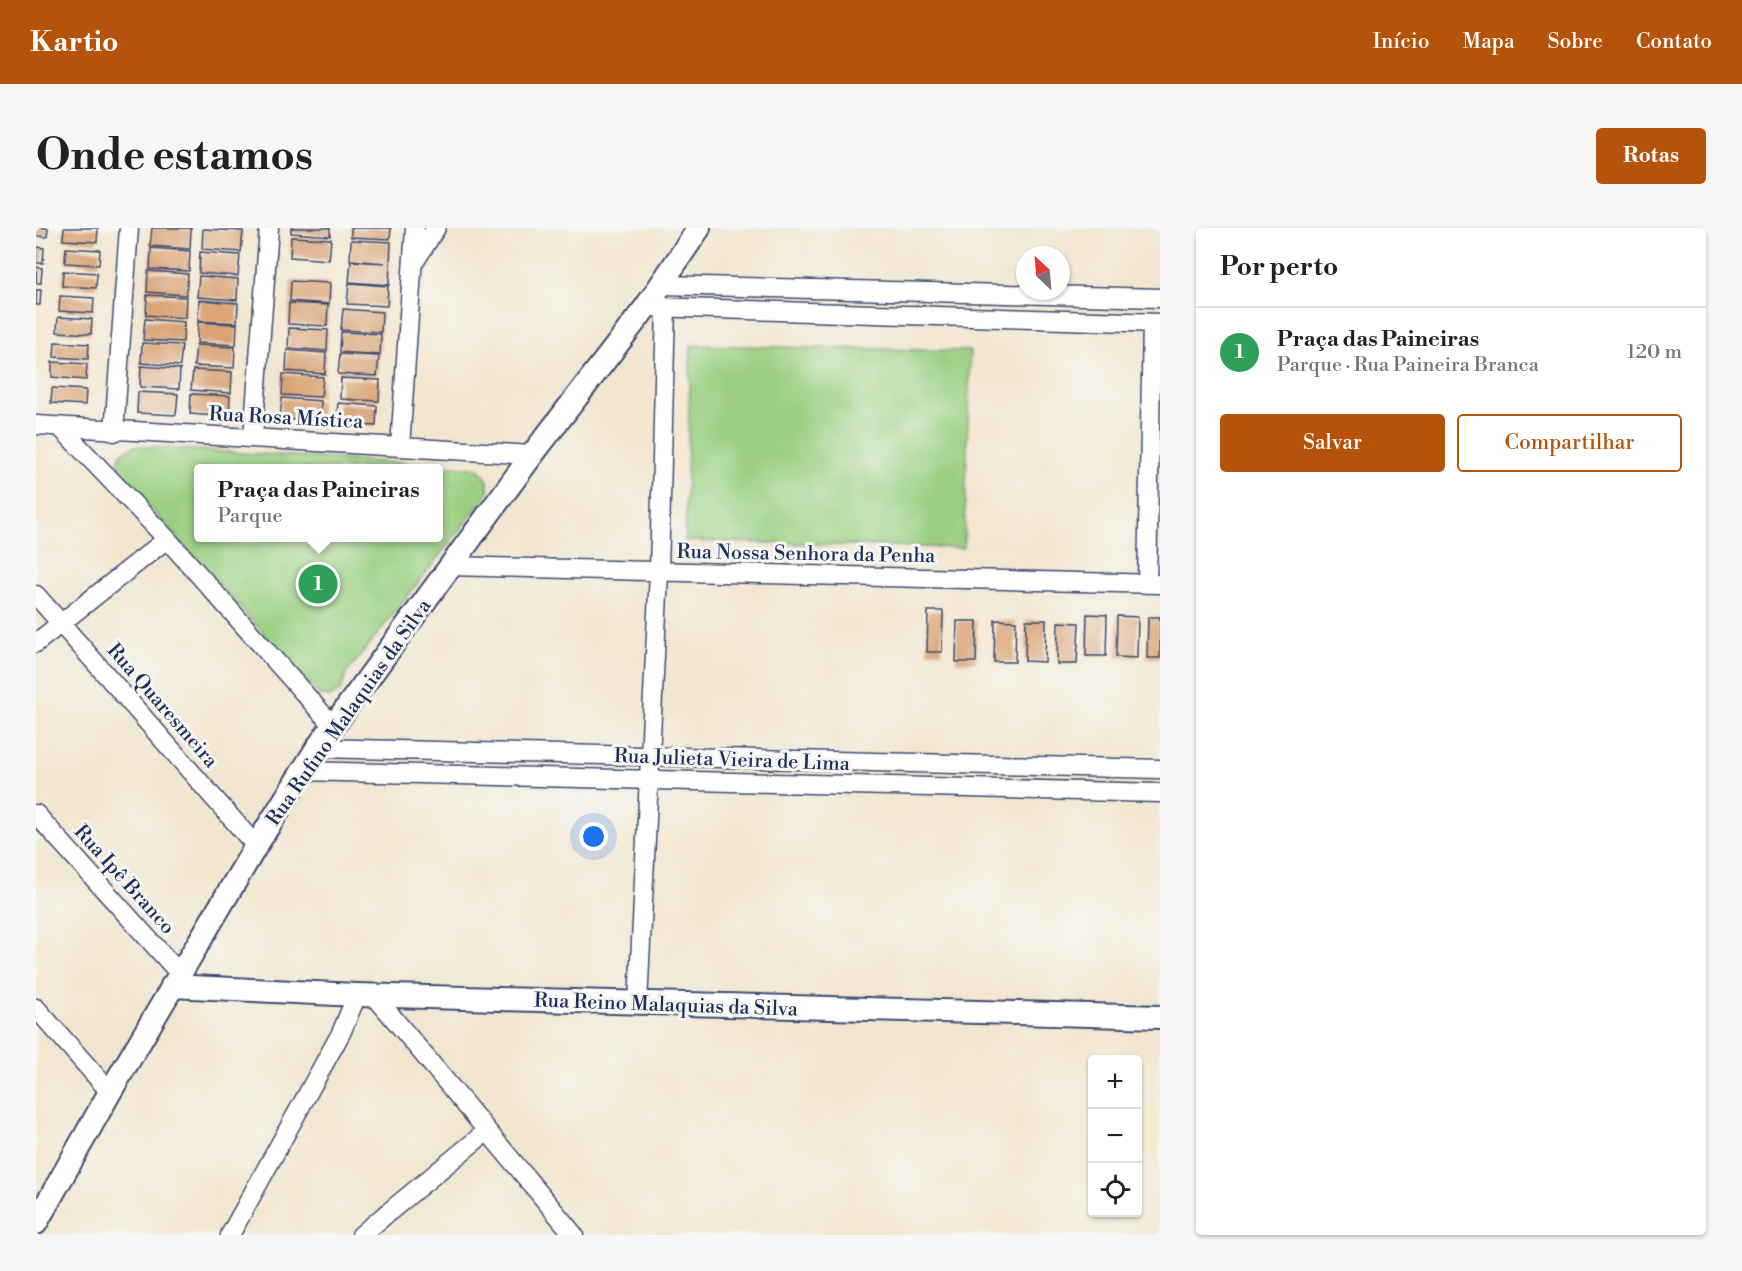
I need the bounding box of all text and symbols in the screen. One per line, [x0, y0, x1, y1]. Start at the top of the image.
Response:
text: Kartio [30, 25, 119, 60]
text: Início [1373, 29, 1430, 55]
text: Mapa [1463, 29, 1515, 55]
text: Sobre [1548, 29, 1603, 55]
text: Contato [1636, 29, 1712, 55]
button: Rotas [1596, 128, 1706, 184]
text: Onde estamos [36, 130, 313, 183]
north arrow [1016, 246, 1070, 300]
text: Por perto [1220, 251, 1338, 283]
text: Praça das Paineiras [1277, 326, 1479, 353]
text: 1 [1235, 340, 1244, 365]
text: 120 m [1627, 340, 1682, 365]
text: Parque · Rua Paineira Branca [1277, 353, 1539, 378]
street label: Rua Rosa Mística [208, 402, 365, 435]
button: Salvar [1220, 414, 1445, 472]
button: Compartilhar [1457, 414, 1682, 472]
popup [194, 464, 443, 542]
text: Praça das Paineiras [217, 477, 420, 504]
text: Parque [217, 504, 283, 529]
street label: Rua Nossa Senhora da Penha [676, 540, 936, 569]
pin: 1 [298, 562, 338, 606]
street label: Rua Rufino Malaquias da Silva [261, 594, 438, 831]
street label: Rua Quaresmeira [101, 639, 223, 774]
street label: Rua Julieta Vieira de Lima [614, 744, 851, 777]
street label: Rua Ipê Branco [68, 820, 180, 940]
your location [579, 822, 608, 851]
street label: Rua Reino Malaquias da Silva [534, 988, 799, 1023]
map controls [1088, 1055, 1142, 1217]
button: + [1088, 1055, 1142, 1109]
button: − [1088, 1109, 1142, 1163]
button: locate [1088, 1163, 1142, 1217]

